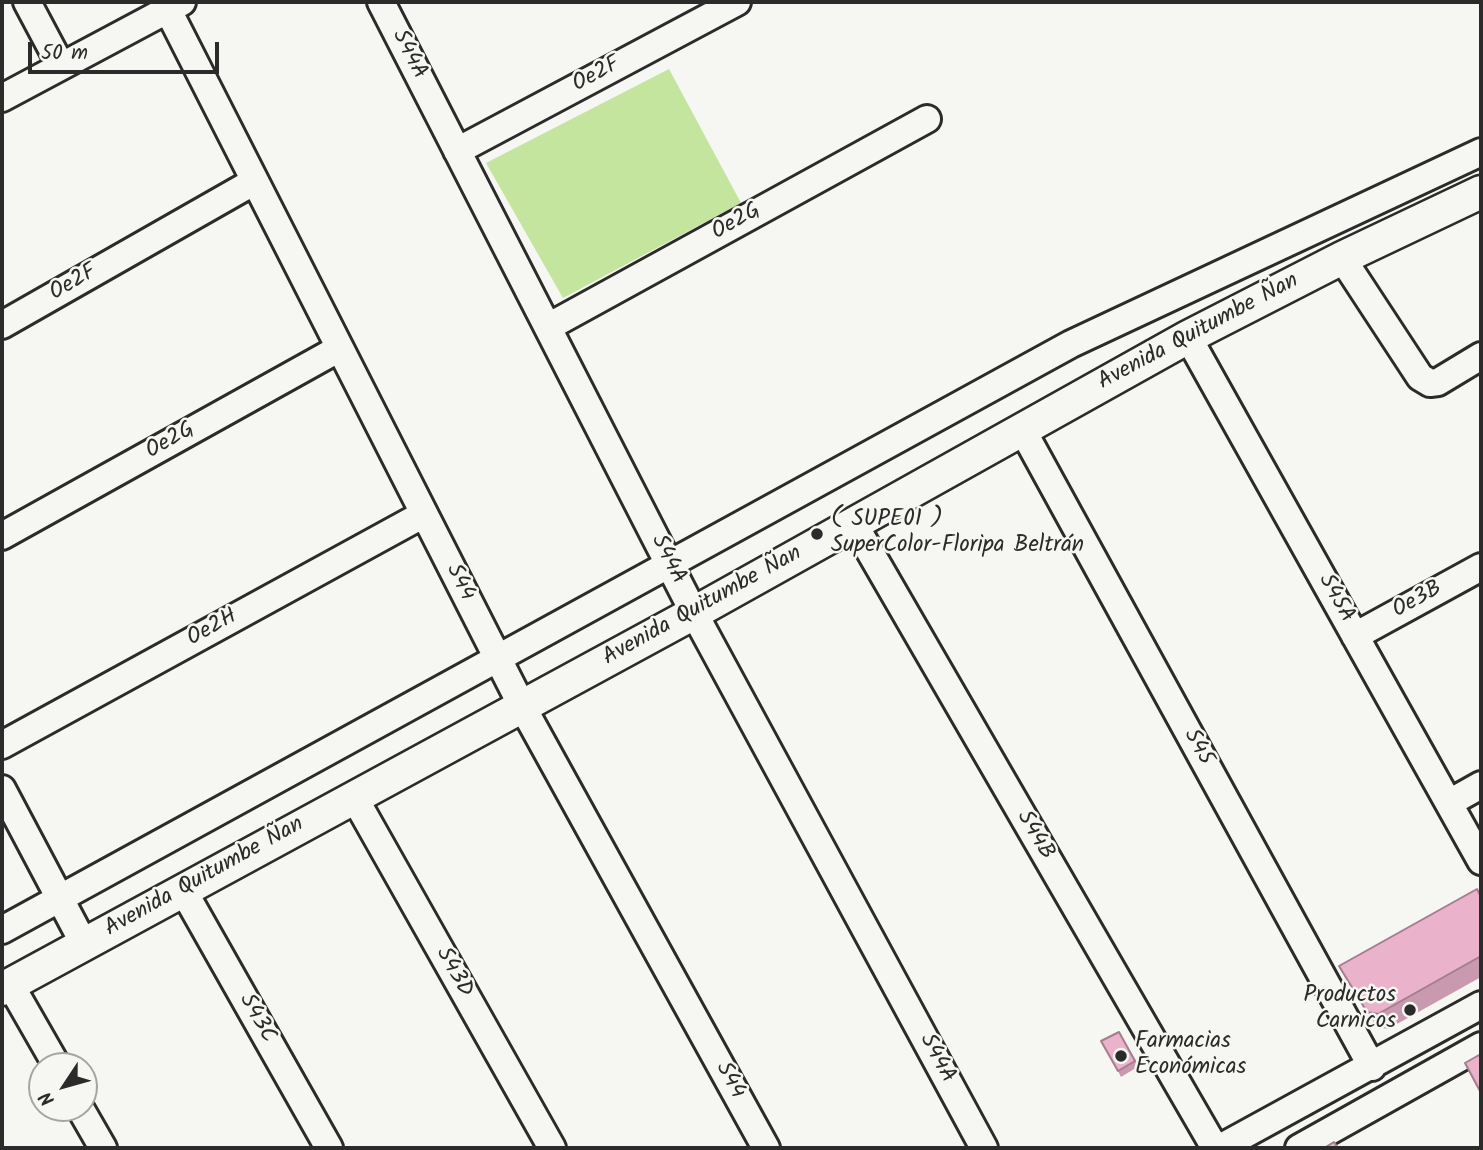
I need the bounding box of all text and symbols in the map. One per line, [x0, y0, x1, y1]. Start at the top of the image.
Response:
street label: S44A [384, 26, 432, 84]
scale bar [32, 28, 222, 72]
text: 50 m [41, 37, 88, 70]
street label: Oe2F [569, 52, 625, 100]
street label: Oe2G [708, 198, 766, 248]
street label: Oe2F [46, 260, 102, 308]
street label: Avenida Quitumbe Ñan [1094, 268, 1304, 398]
street label: Oe2G [142, 417, 200, 467]
place label: ( SUPE01 ) SuperColor-Floripa Beltrán [831, 507, 1084, 561]
marker: ( SUPE01 ) SuperColor-Floripa Beltrán [809, 526, 825, 542]
street label: S44A [643, 531, 691, 589]
street label: Avenida Quitumbe Ñan [599, 541, 807, 673]
street label: S44 [438, 560, 480, 606]
street label: S45A [1311, 570, 1359, 628]
street label: Oe3B [1388, 576, 1448, 626]
street label: Oe2H [183, 604, 243, 654]
street label: S45 [1176, 725, 1218, 771]
street label: S44B [1009, 806, 1059, 866]
street label: Avenida Quitumbe Ñan [101, 812, 309, 944]
street label: S43D [428, 943, 478, 1003]
place label: Productos Carnicos [1304, 983, 1396, 1037]
street label: S43C [231, 990, 281, 1048]
marker: Productos Carnicos [1402, 1002, 1418, 1018]
place label: Farmacias Económicas [1135, 1029, 1246, 1083]
street label: S44A [912, 1030, 960, 1088]
marker: Farmacias Económicas [1113, 1048, 1129, 1064]
north arrow [28, 1052, 98, 1122]
street label: S44 [708, 1058, 750, 1104]
text: N [32, 1084, 63, 1112]

